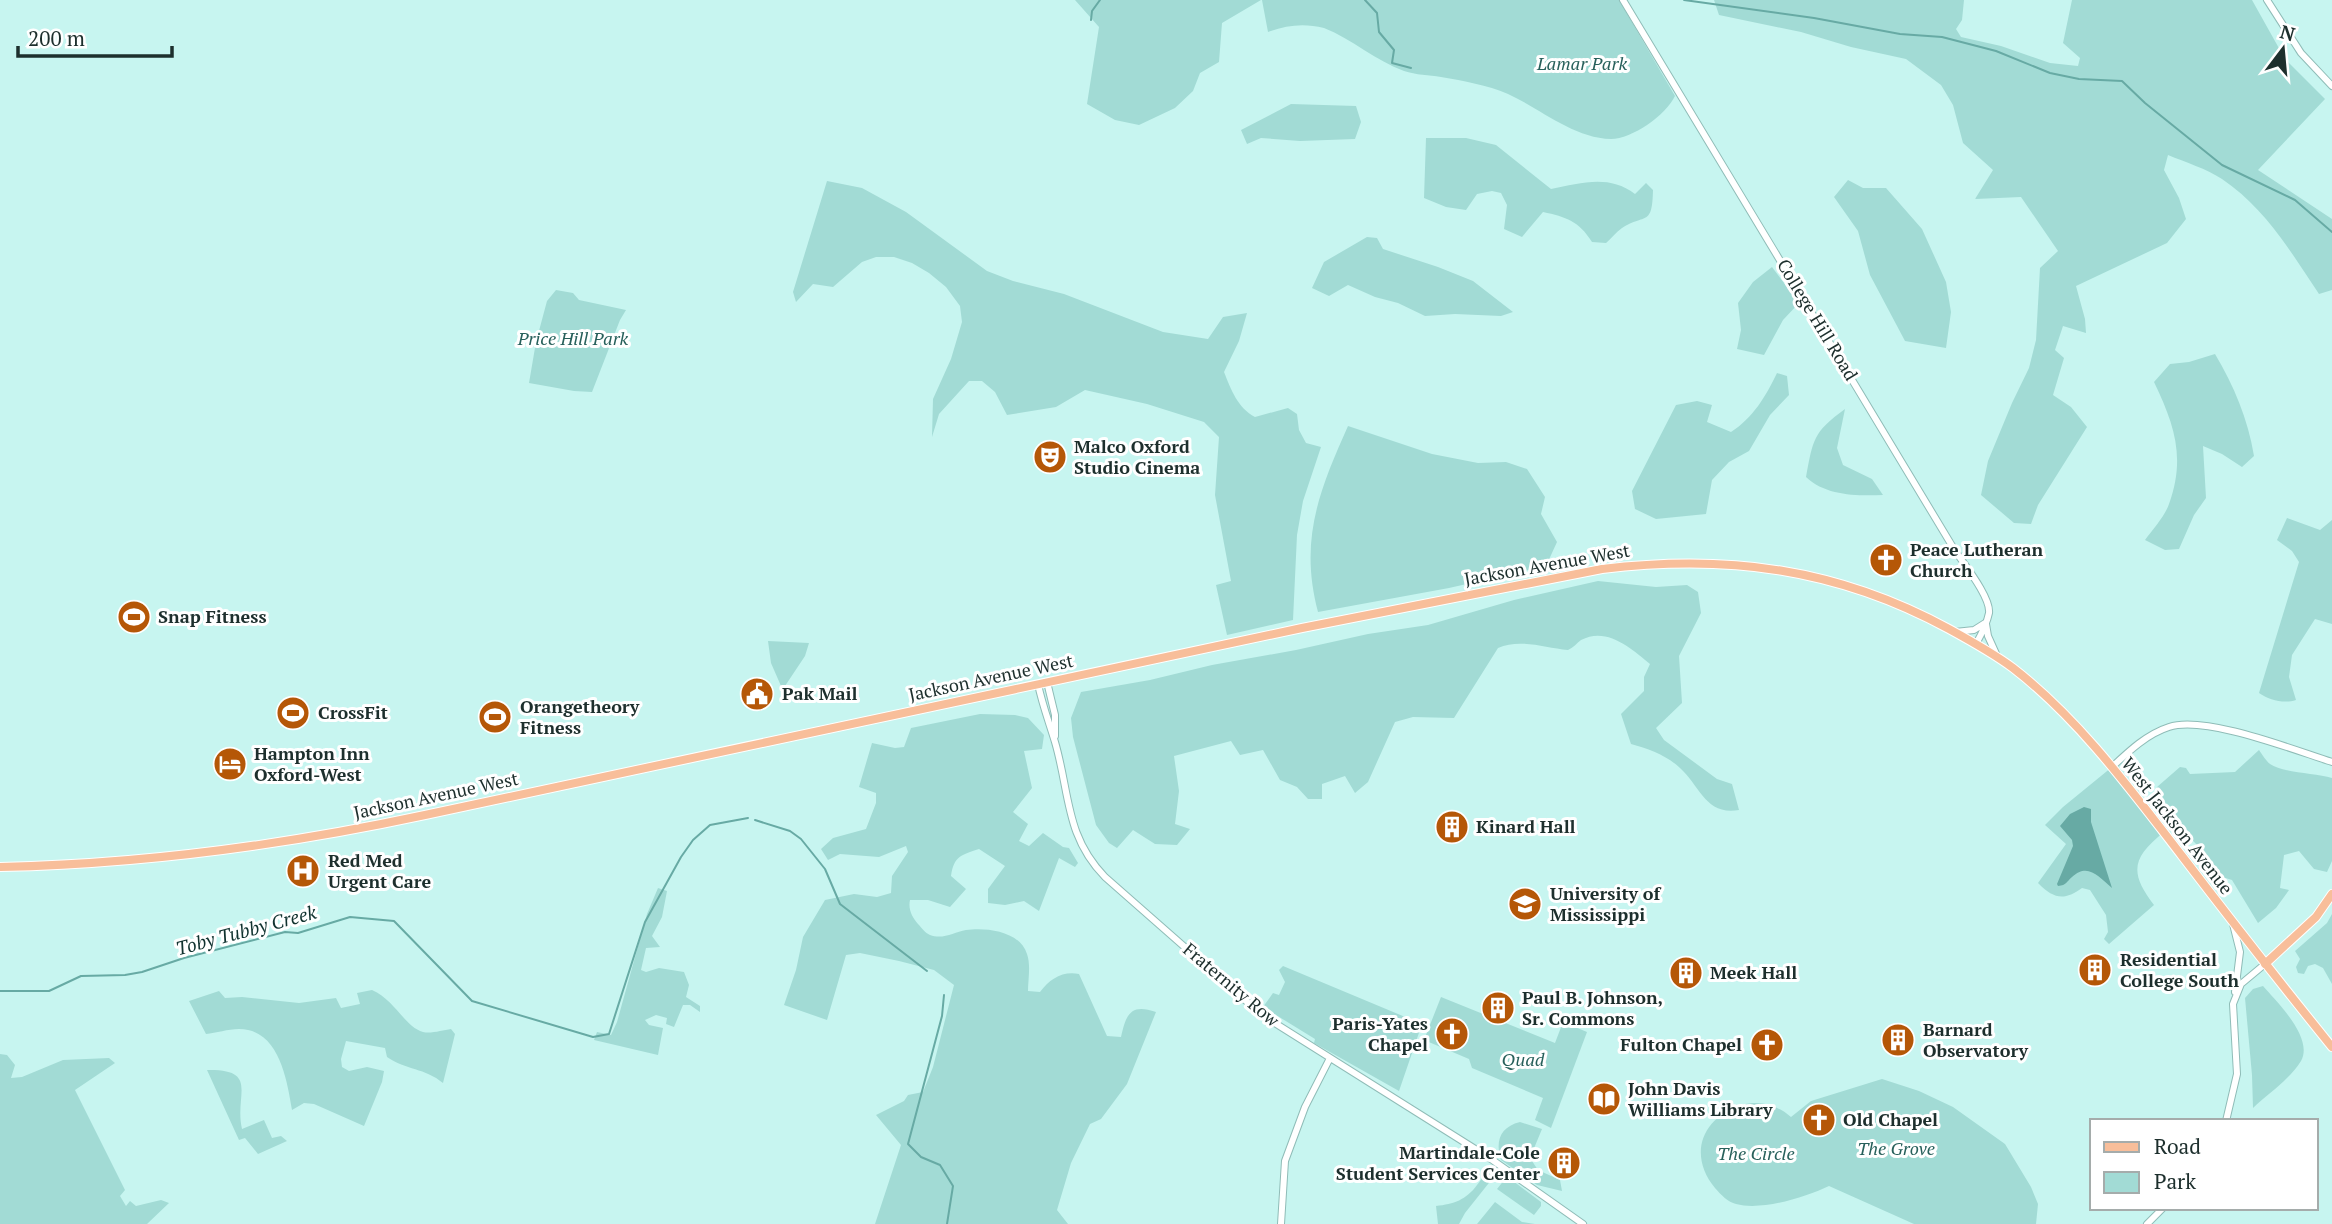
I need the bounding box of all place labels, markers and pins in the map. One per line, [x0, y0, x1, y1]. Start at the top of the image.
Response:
place label: Malco Oxford Studio Cinema [1074, 434, 1200, 479]
theatre icon: Malco Oxford Studio Cinema [1031, 438, 1069, 476]
place label: Peace Lutheran Church [1910, 537, 2043, 582]
church icon: Peace Lutheran Church [1867, 541, 1905, 579]
sports icon: Snap Fitness [115, 598, 153, 636]
place label: Snap Fitness [158, 604, 267, 628]
public building icon: Pak Mail [738, 675, 776, 713]
place label: Pak Mail [782, 681, 858, 705]
sports icon: CrossFit [274, 694, 312, 732]
place label: Orangetheory Fitness [520, 694, 640, 739]
sports icon: Orangetheory Fitness [476, 698, 514, 736]
place label: CrossFit [318, 700, 388, 724]
place label: Hampton Inn Oxford-West [254, 741, 370, 786]
hotel icon: Hampton Inn Oxford-West [211, 745, 249, 783]
building icon: Kinard Hall [1433, 808, 1471, 846]
place label: Kinard Hall [1476, 814, 1576, 838]
place label: Red Med Urgent Care [328, 848, 432, 893]
hospital icon: Red Med Urgent Care [284, 852, 322, 890]
place label: University of Mississippi [1550, 881, 1662, 926]
school or university icon: University of Mississippi [1506, 885, 1544, 923]
place label: Residential College South [2120, 947, 2239, 992]
building icon: Residential College South [2076, 951, 2114, 989]
building icon: Meek Hall [1667, 954, 1705, 992]
place label: Meek Hall [1710, 960, 1797, 984]
place label: Paul B. Johnson, Sr. Commons [1522, 985, 1663, 1030]
building icon: Paul B. Johnson, Sr. Commons [1479, 989, 1517, 1027]
place label: Paris-Yates Chapel [1332, 1011, 1428, 1056]
church icon: Paris-Yates Chapel [1433, 1015, 1471, 1053]
place label: Barnard Observatory [1923, 1017, 2028, 1062]
building icon: Barnard Observatory [1879, 1021, 1917, 1059]
church icon: Fulton Chapel [1748, 1026, 1786, 1064]
place label: Fulton Chapel [1620, 1032, 1742, 1056]
place label: John Davis Williams Library [1628, 1076, 1773, 1121]
library icon: John Davis Williams Library [1585, 1080, 1623, 1118]
church icon: Old Chapel [1800, 1101, 1838, 1139]
place label: Old Chapel [1843, 1107, 1938, 1131]
place label: Martindale-Cole Student Services Center [1336, 1140, 1540, 1185]
building icon: Martindale-Cole Student Services Center [1545, 1144, 1583, 1182]

